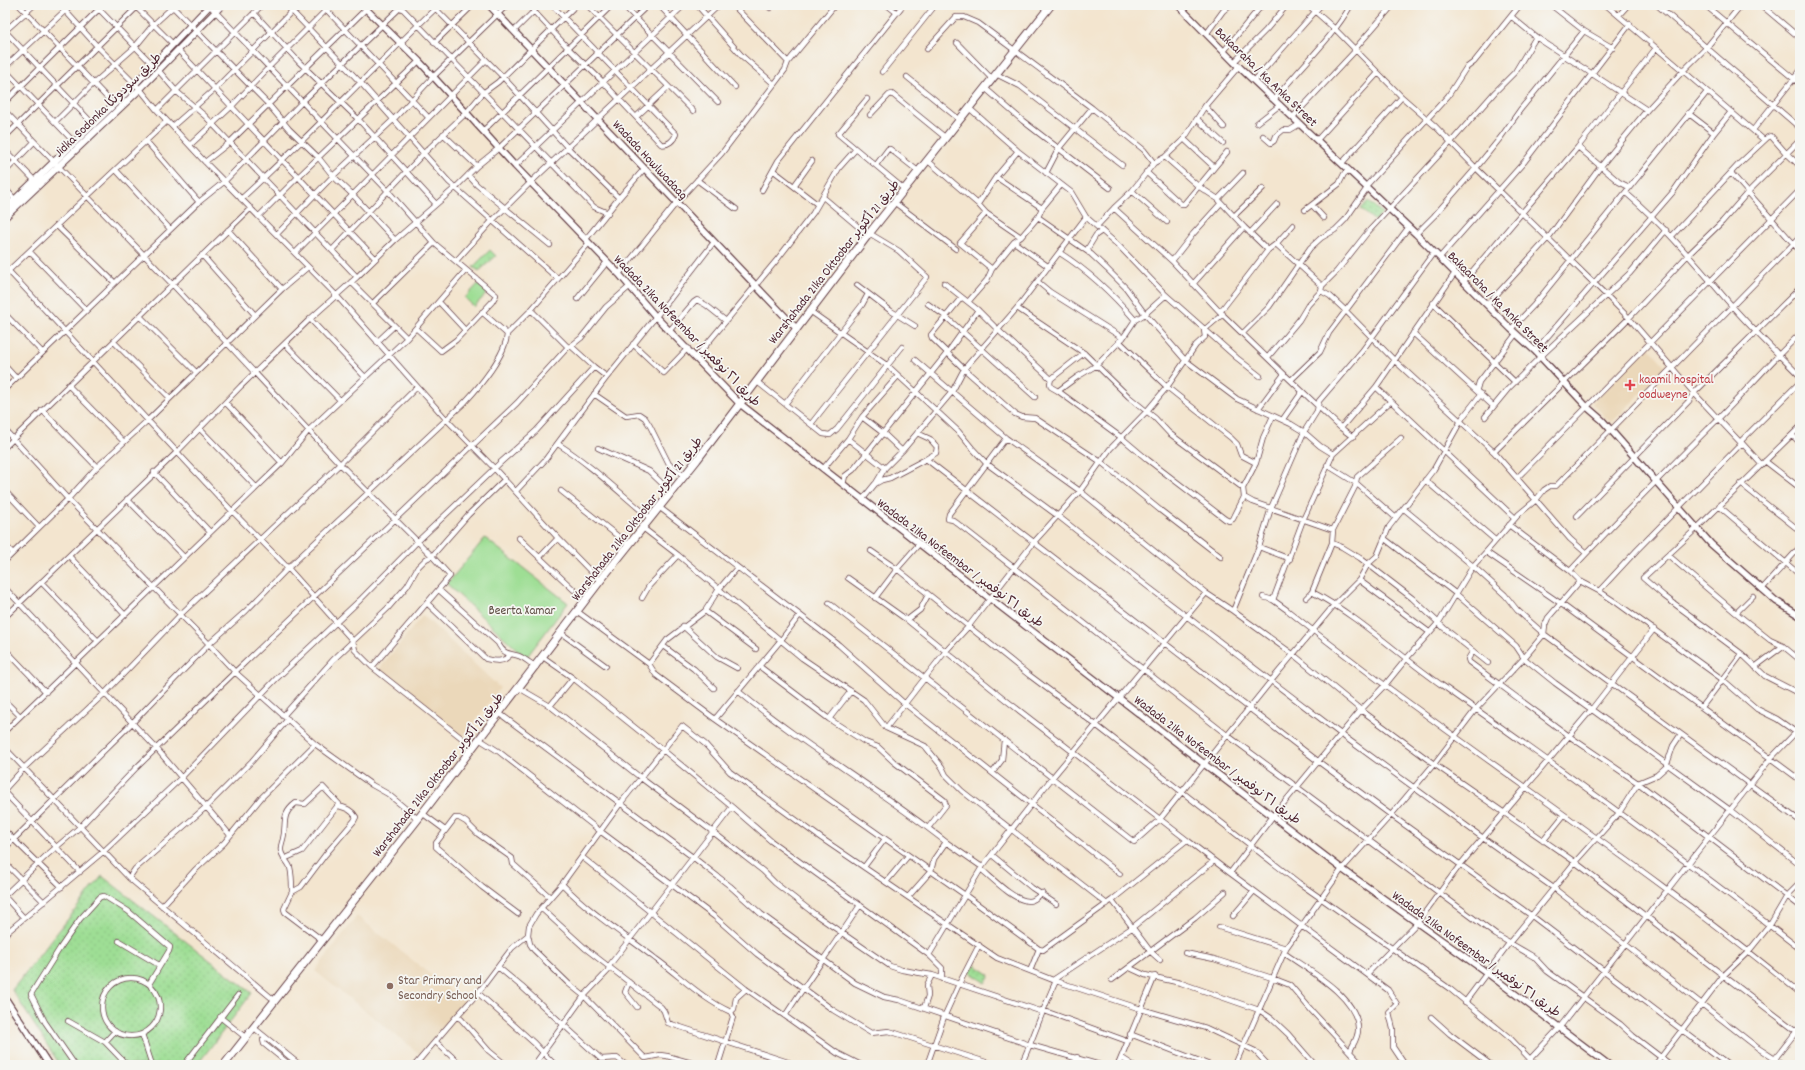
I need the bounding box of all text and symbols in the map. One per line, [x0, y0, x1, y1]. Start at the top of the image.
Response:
street label: Bakaaraha / Ka Anka Street [1210, 24, 1321, 132]
street label: Jidka Sodonka طريق سودونكا [51, 49, 167, 162]
street label: Wadada Howlwadaag [607, 116, 692, 205]
street label: Warshahada 21ka Oktoobar طريق 21 أكتوبر [765, 176, 905, 349]
street label: Bakaaraha / Ka Anka Street [1442, 248, 1552, 358]
street label: Wadada 21ka Nofeembar / طريق ٢١ نوفمبر [608, 251, 764, 412]
place label: kaamil hospital oodweyne [1639, 371, 1713, 405]
marker: kaamil hospital oodweyne [1624, 379, 1636, 391]
street label: Warshahada 21ka Oktoobar طريق 21 أكتوبر [568, 433, 708, 606]
street label: Wadada 21ka Nofeembar / طريق ٢١ نوفمبر [872, 495, 1047, 633]
park label: Beerta Xamar [489, 602, 556, 621]
street label: Warshahada 21ka Oktoobar طريق 21 أكتوبر [369, 689, 509, 862]
street label: Wadada 21ka Nofeembar / طريق ٢١ نوفمبر [1129, 692, 1304, 830]
street label: Wadada 21ka Nofeembar / طريق ٢١ نوفمبر [1387, 887, 1564, 1023]
place label: Star Primary and Secondry School [398, 972, 482, 1006]
marker: Star Primary and Secondry School [385, 981, 395, 991]

